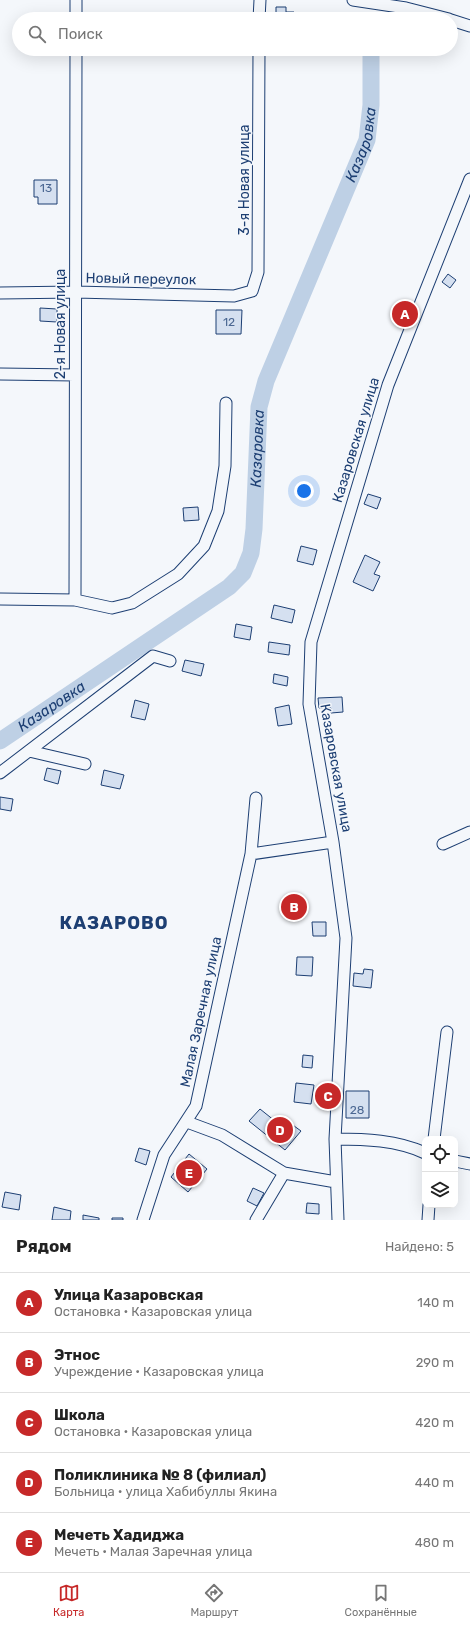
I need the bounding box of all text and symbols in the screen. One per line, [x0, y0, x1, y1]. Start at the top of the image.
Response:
search box [12, 12, 458, 56]
icon: search [26, 23, 48, 45]
text: Поиск [58, 25, 103, 43]
water label: Казаровка [341, 106, 380, 185]
street label: 3-я Новая улица [236, 124, 253, 236]
house number: 13 [40, 181, 52, 195]
street label: 2-я Новая улица [52, 269, 69, 379]
street label: Новый переулок [86, 270, 197, 288]
pin: A [392, 299, 418, 329]
house number: 12 [223, 315, 235, 329]
street label: Казаровская улица [329, 375, 383, 505]
water label: Казаровка [247, 409, 268, 488]
your location [294, 481, 314, 501]
water label: Казаровка [14, 677, 89, 736]
street label: Казаровская улица [316, 702, 356, 834]
pin: B [281, 892, 307, 922]
district label: КАЗАРОВО [60, 912, 168, 934]
street label: Малая Заречная улица [177, 935, 225, 1089]
pin: C [315, 1081, 341, 1111]
house number: 28 [350, 1103, 364, 1117]
pin: D [267, 1115, 293, 1145]
map controls [422, 1136, 458, 1208]
button: locate [422, 1136, 458, 1172]
pin: E [176, 1158, 202, 1188]
button: layers [422, 1172, 458, 1208]
text: Рядом [16, 1236, 72, 1256]
text: Найдено: 5 [385, 1239, 454, 1254]
text: Улица Казаровская [54, 1286, 203, 1304]
text: A [24, 1295, 34, 1310]
text: 140 m [417, 1295, 454, 1310]
text: Остановка · Казаровская улица [54, 1304, 252, 1319]
text: Этнос [54, 1346, 100, 1364]
text: B [24, 1355, 34, 1370]
text: 290 m [416, 1355, 454, 1370]
text: Учреждение · Казаровская улица [54, 1364, 264, 1379]
text: Школа [54, 1406, 105, 1424]
text: C [24, 1415, 34, 1430]
text: 420 m [415, 1415, 454, 1430]
text: Остановка · Казаровская улица [54, 1424, 252, 1439]
text: Поликлиника № 8 (филиал) [54, 1466, 266, 1484]
text: D [24, 1475, 34, 1490]
text: 440 m [415, 1475, 454, 1490]
text: Больница · улица Хабибуллы Якина [54, 1484, 277, 1499]
text: Мечеть Хадиджа [54, 1526, 184, 1544]
text: E [25, 1535, 33, 1550]
text: 480 m [415, 1535, 454, 1550]
text: Мечеть · Малая Заречная улица [54, 1544, 253, 1559]
tab: Карта [53, 1582, 84, 1619]
tab: Маршрут [190, 1582, 239, 1619]
tab: Сохранённые [345, 1582, 417, 1619]

